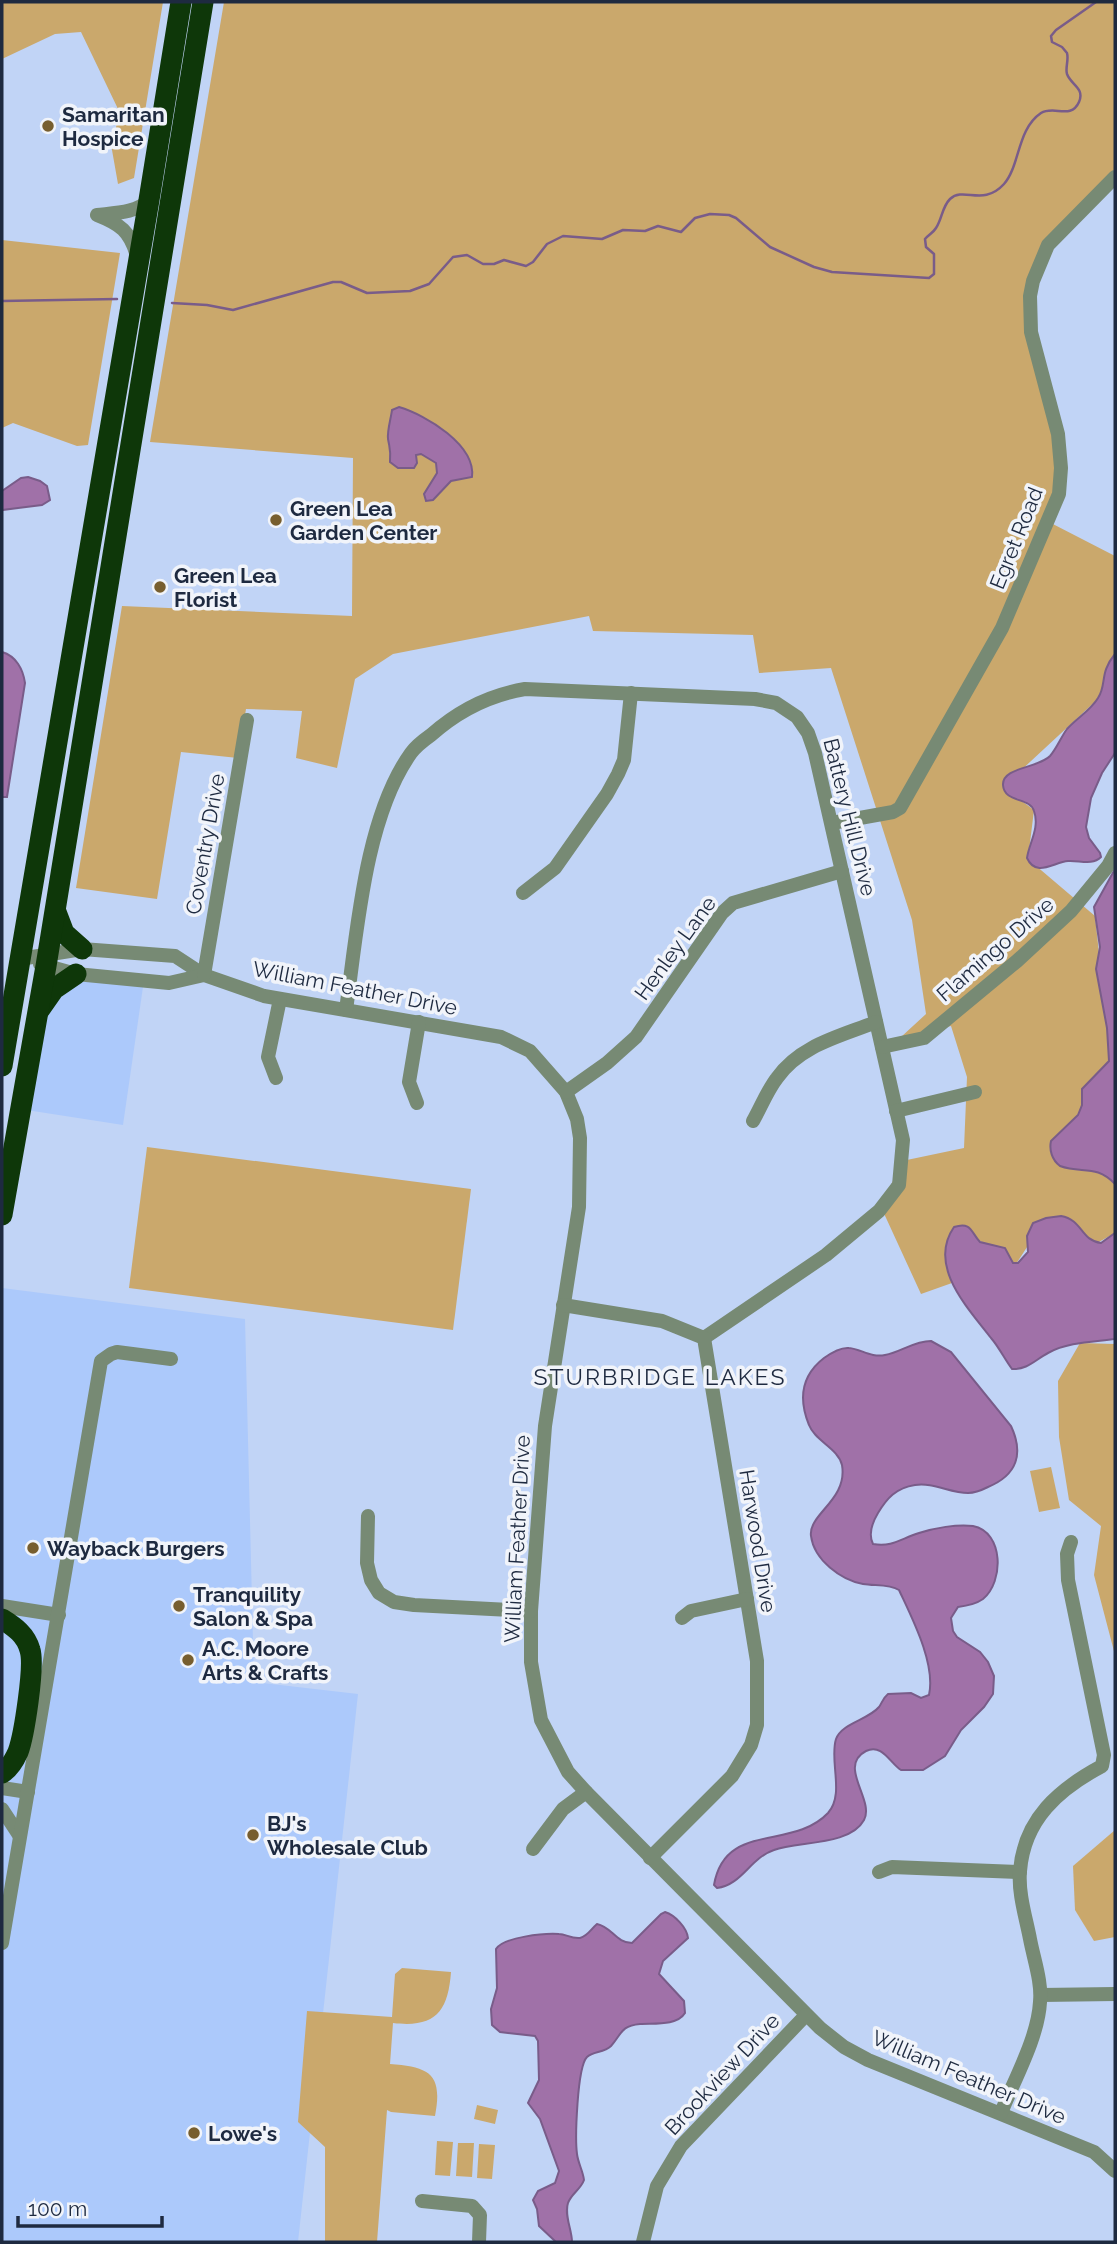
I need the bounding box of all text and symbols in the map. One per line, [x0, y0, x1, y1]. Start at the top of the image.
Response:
place label: Samaritan Hospice [62, 102, 165, 151]
marker: Samaritan Hospice [40, 118, 56, 134]
street label: Egret Road [984, 483, 1048, 593]
place label: Green Lea Garden Center [290, 496, 437, 545]
marker: Green Lea Garden Center [268, 512, 284, 528]
place label: Green Lea Florist [174, 563, 277, 612]
marker: Green Lea Florist [152, 579, 168, 595]
street label: Battery Hill Drive [818, 736, 882, 898]
street label: Coventry Drive [180, 772, 230, 916]
street label: Henley Lane [629, 891, 721, 1005]
street label: Flamingo Drive [931, 891, 1059, 1007]
street label: William Feather Drive [251, 956, 459, 1020]
district label: STURBRIDGE LAKES [534, 1363, 786, 1390]
street label: William Feather Drive [499, 1435, 535, 1643]
street label: Harwood Drive [734, 1468, 782, 1614]
place label: Wayback Burgers [47, 1536, 225, 1561]
marker: Wayback Burgers [25, 1540, 41, 1556]
place label: Tranquility Salon & Spa [193, 1582, 313, 1631]
marker: Tranquility Salon & Spa [171, 1598, 187, 1614]
place label: A.C. Moore Arts & Crafts [202, 1636, 328, 1685]
marker: A.C. Moore Arts & Crafts [180, 1652, 196, 1668]
place label: BJ's Wholesale Club [267, 1811, 428, 1860]
marker: BJ's Wholesale Club [245, 1827, 261, 1843]
street label: Brookview Drive [659, 2008, 785, 2140]
street label: William Feather Drive [868, 2025, 1070, 2129]
place label: Lowe's [208, 2121, 277, 2146]
marker: Lowe's [186, 2125, 202, 2141]
scale bar [18, 2184, 161, 2228]
text: 100 m [28, 2196, 87, 2221]

